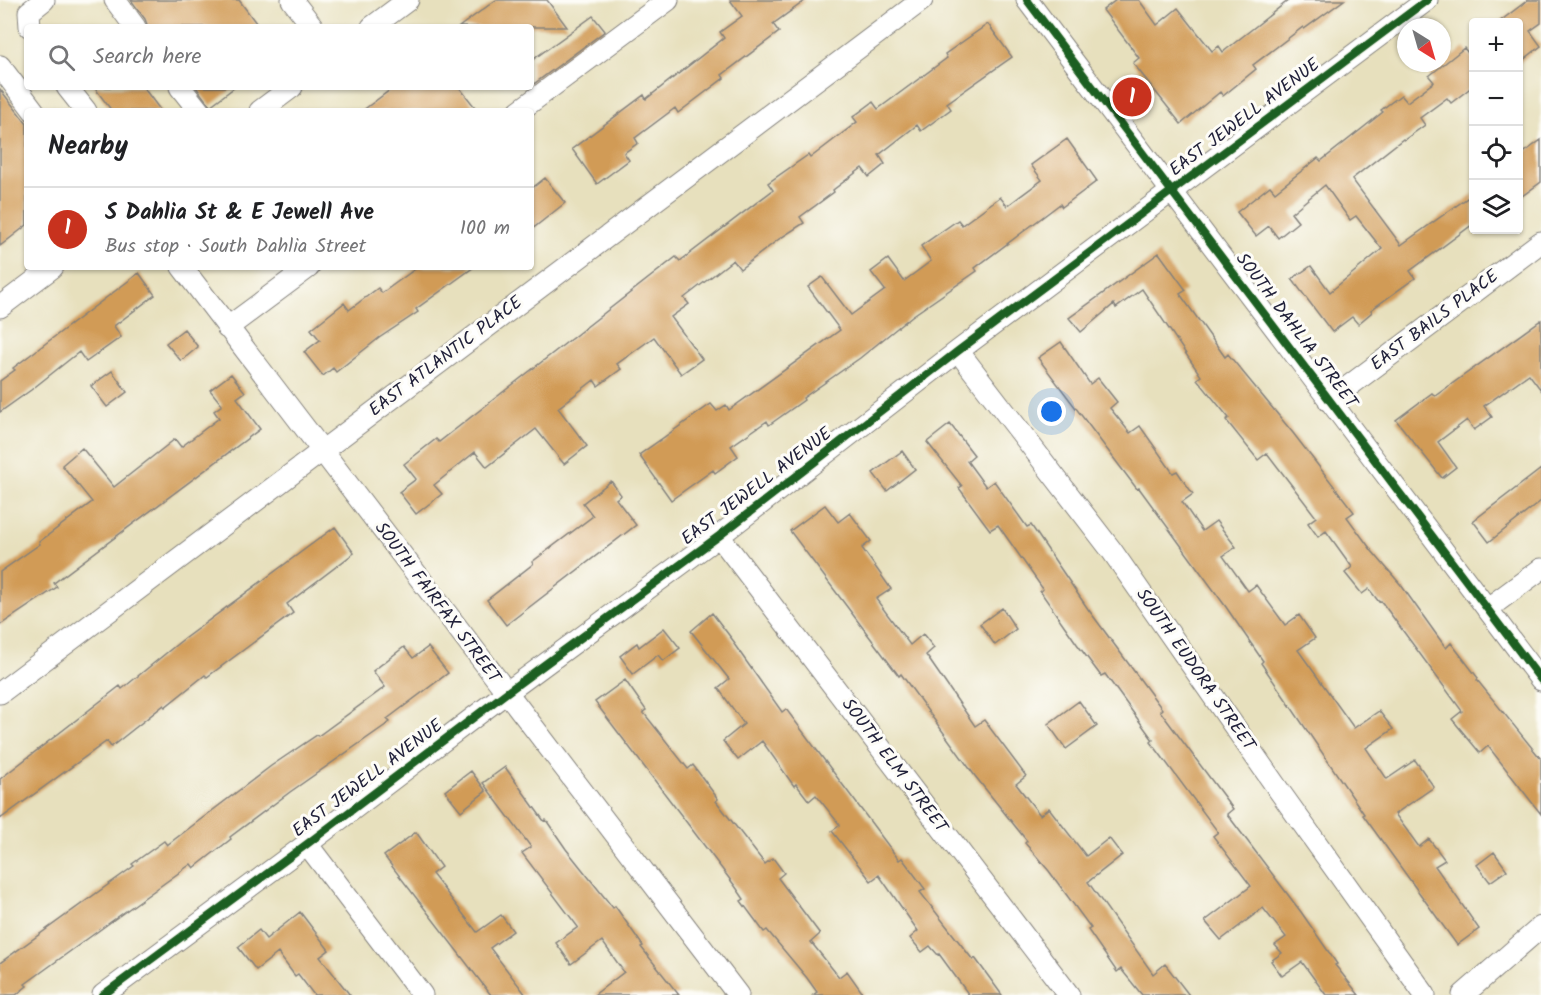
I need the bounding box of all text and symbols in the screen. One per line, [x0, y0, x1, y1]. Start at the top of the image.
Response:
north arrow [1397, 18, 1451, 72]
map controls [1469, 18, 1523, 234]
button: + [1469, 18, 1523, 72]
search box [24, 24, 534, 90]
text: Search here [93, 40, 201, 75]
icon: search [45, 41, 78, 74]
street label: EAST JEWELL AVENUE [1163, 51, 1327, 185]
button: − [1469, 72, 1523, 126]
pin: 1 [1112, 74, 1152, 120]
text: Nearby [48, 126, 128, 168]
button: locate [1469, 126, 1523, 180]
button: layers [1469, 180, 1523, 234]
text: S Dahlia St & E Jewell Ave [105, 196, 374, 231]
text: 1 [64, 213, 71, 245]
text: 100 m [460, 213, 510, 245]
text: Bus stop · South Dahlia Street [105, 231, 366, 263]
street label: SOUTH DAHLIA STREET [1228, 247, 1365, 416]
street label: EAST BAILS PLACE [1365, 263, 1506, 379]
street label: EAST ATLANTIC PLACE [363, 289, 530, 425]
your location [1037, 397, 1066, 426]
street label: EAST JEWELL AVENUE [675, 420, 839, 554]
street label: SOUTH FAIRFAX STREET [366, 516, 508, 691]
street label: SOUTH EUDORA STREET [1128, 583, 1263, 759]
street label: SOUTH ELM STREET [834, 692, 955, 841]
street label: EAST JEWELL AVENUE [286, 712, 450, 846]

